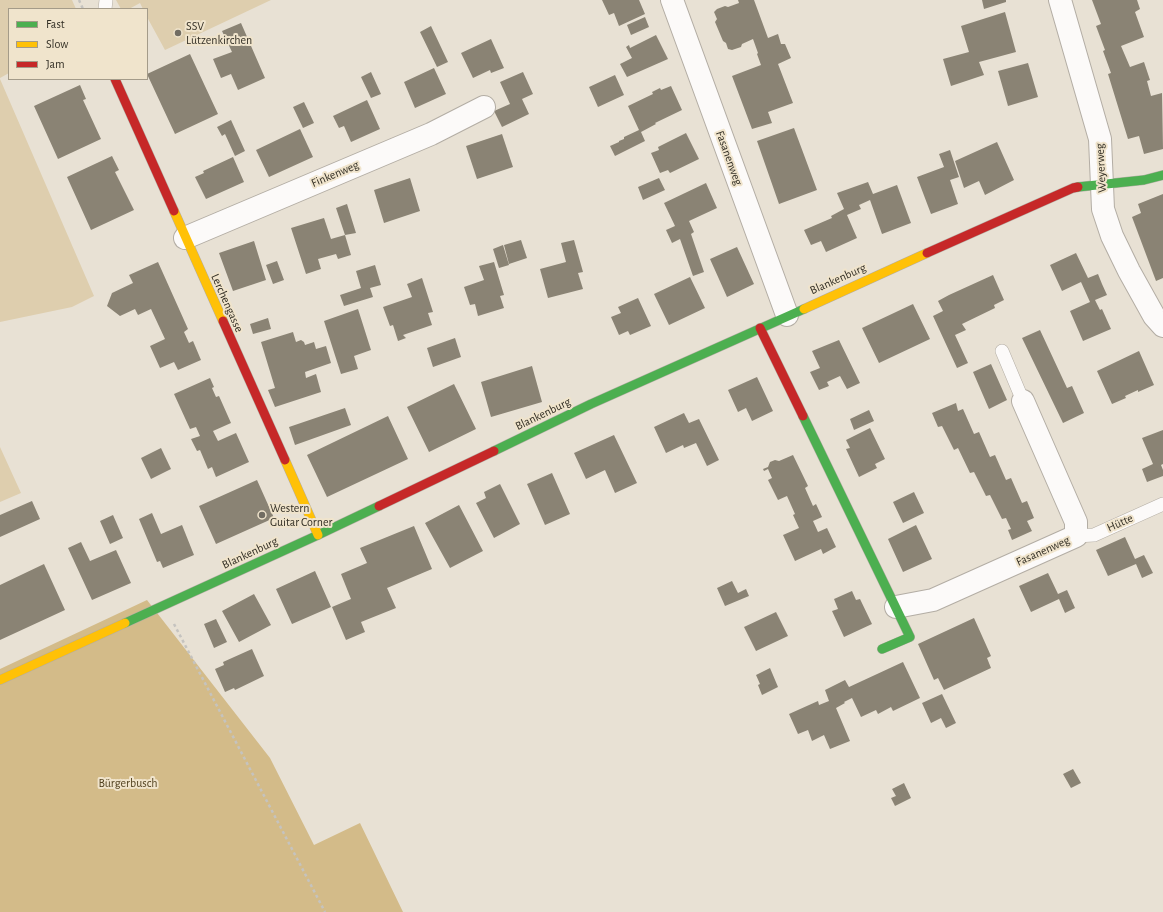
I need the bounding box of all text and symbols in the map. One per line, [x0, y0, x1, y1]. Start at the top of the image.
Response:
legend [8, 8, 148, 80]
text: Fast [46, 18, 65, 30]
place label: SSV Lützenkirchen [186, 19, 252, 47]
marker: SSV Lützenkirchen [173, 28, 183, 38]
text: Slow [46, 38, 68, 50]
text: Jam [46, 58, 65, 70]
street label: Fasanenweg [712, 129, 746, 187]
street label: Weyerweg [1093, 143, 1109, 193]
street label: Finkenweg [309, 158, 361, 190]
street label: Blankenburg [808, 260, 868, 298]
street label: Lerchengasse [208, 272, 246, 334]
street label: Blankenburg [513, 394, 573, 434]
place label: Western Guitar Corner [270, 501, 332, 529]
marker: Western Guitar Corner [257, 510, 267, 520]
street label: Hütte [1105, 511, 1135, 535]
street label: Fasanenweg [1014, 533, 1072, 569]
street label: Blankenburg [220, 534, 280, 572]
park label: Bürgerbusch [98, 776, 158, 790]

